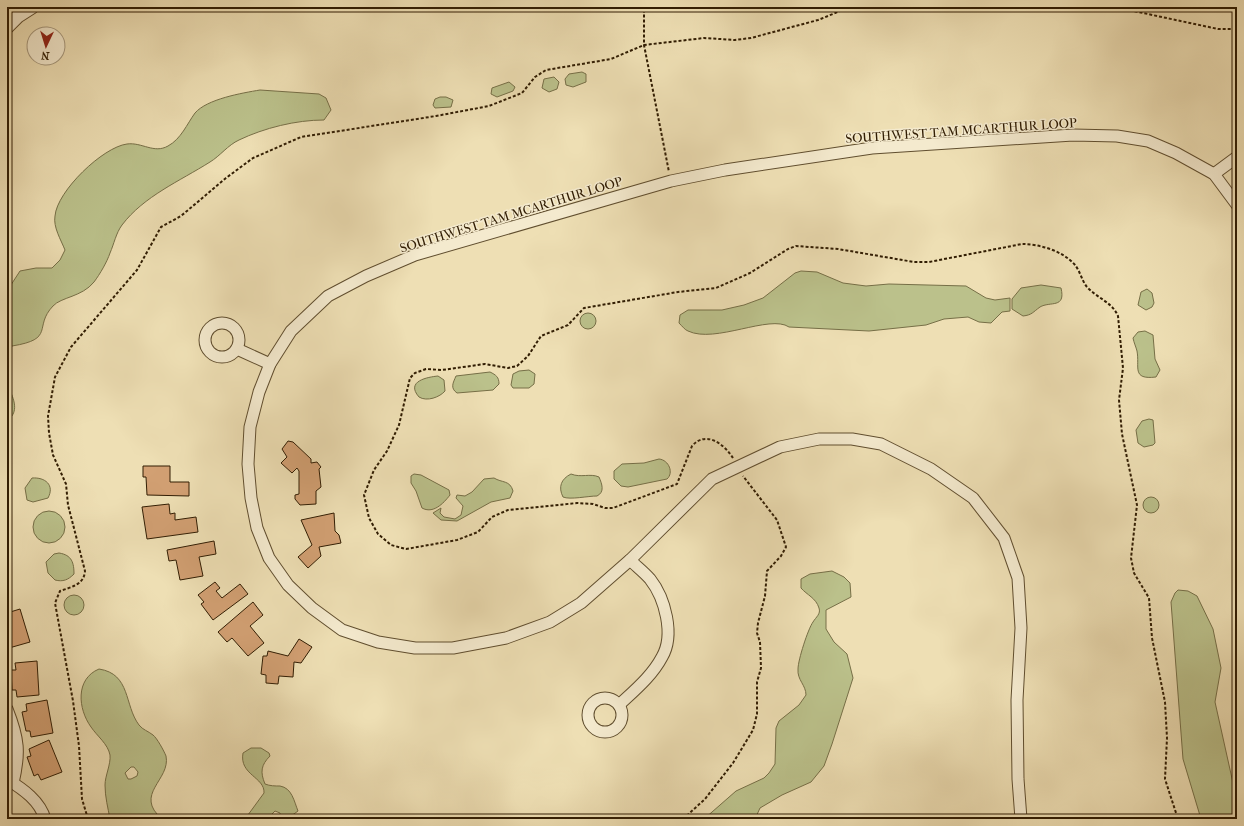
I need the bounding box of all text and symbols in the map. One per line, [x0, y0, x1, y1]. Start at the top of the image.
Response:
north arrow [26, 26, 66, 66]
text: N [40, 49, 50, 62]
street label: SOUTHWEST TAM MCARTHUR LOOP [845, 115, 1077, 146]
street label: SOUTHWEST TAM MCARTHUR LOOP [398, 173, 624, 256]

